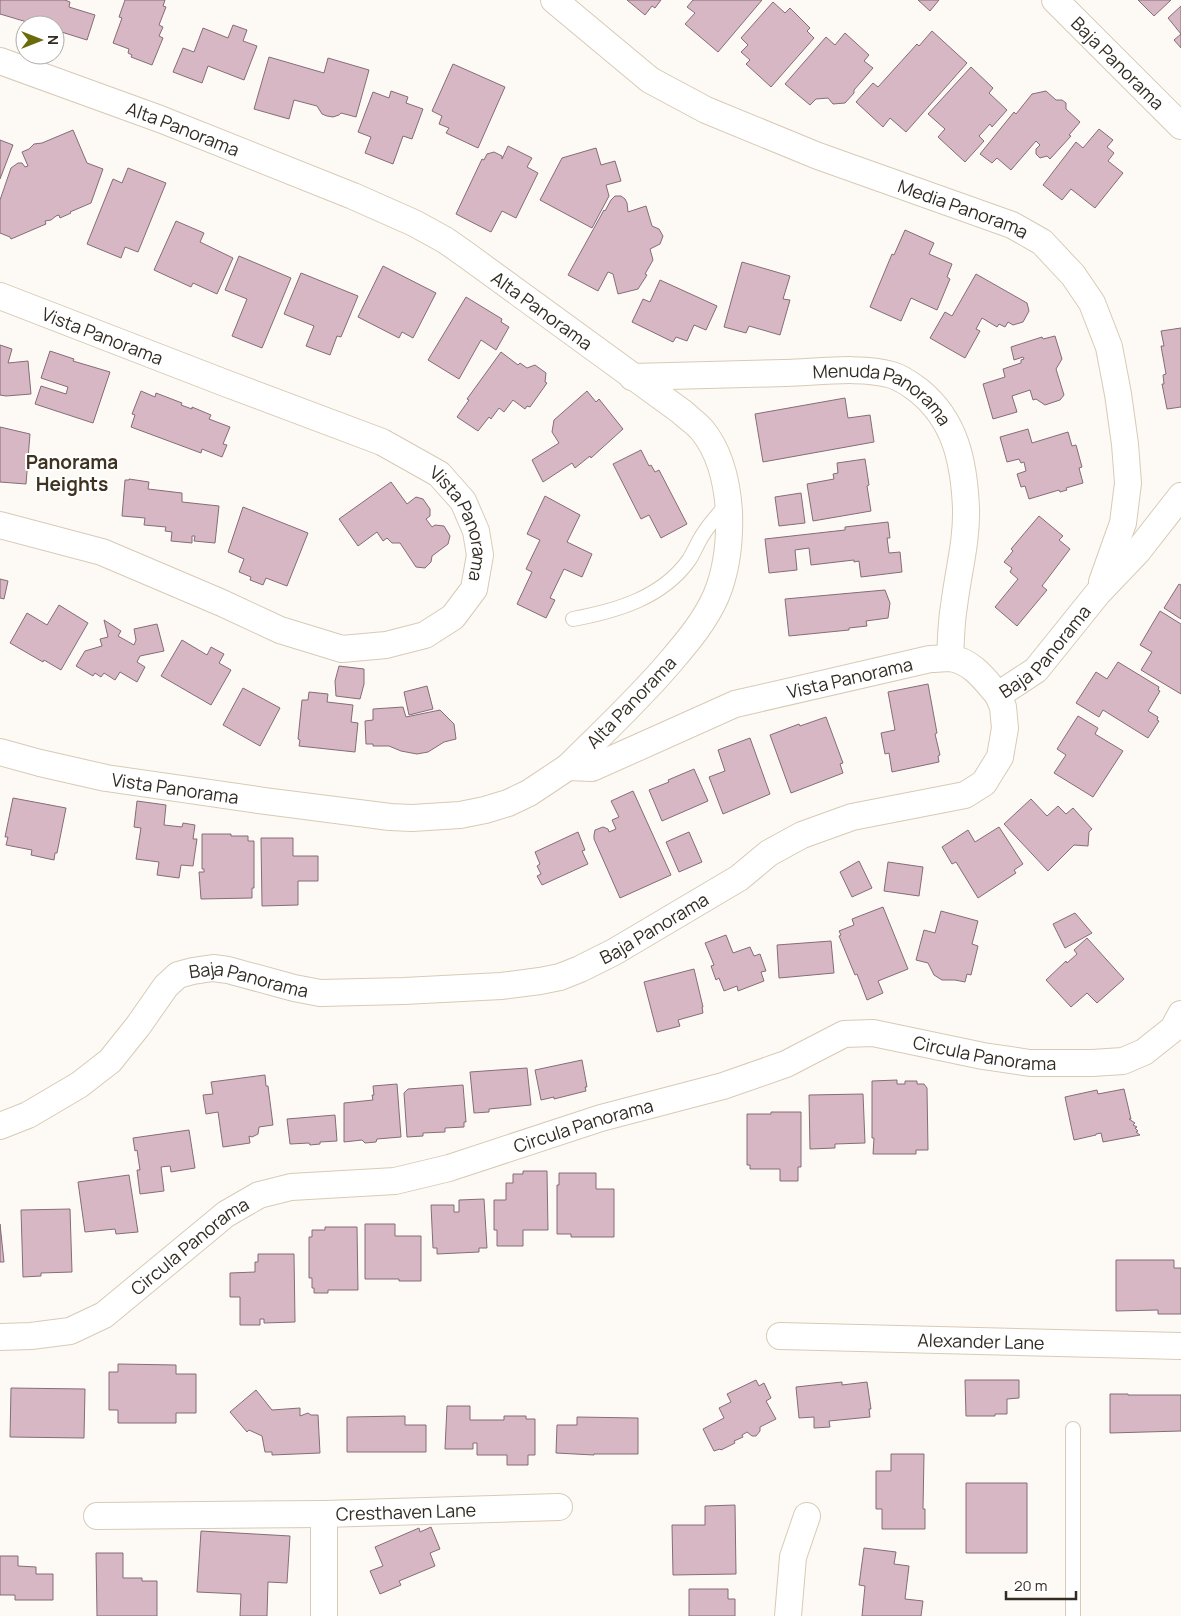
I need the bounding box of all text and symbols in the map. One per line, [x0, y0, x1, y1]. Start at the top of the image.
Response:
street label: Baja Panorama [1066, 11, 1170, 115]
north arrow [15, 15, 65, 65]
text: N [44, 35, 63, 45]
street label: Alta Panorama [123, 96, 243, 161]
street label: Media Panorama [895, 173, 1033, 244]
street label: Alta Panorama [487, 265, 598, 355]
street label: Vista Panorama [39, 301, 167, 370]
street label: Menuda Panorama [812, 358, 957, 430]
district label: Panorama Heights [26, 449, 118, 497]
street label: Vista Panorama [426, 459, 492, 583]
street label: Baja Panorama [994, 600, 1096, 703]
street label: Alta Panorama [581, 651, 681, 753]
street label: Vista Panorama [785, 651, 915, 704]
street label: Vista Panorama [110, 767, 240, 809]
street label: Baja Panorama [595, 887, 713, 969]
street label: Baja Panorama [187, 956, 310, 1003]
street label: Circula Panorama [911, 1030, 1056, 1075]
street label: Circula Panorama [510, 1093, 656, 1158]
street label: Circula Panorama [125, 1192, 253, 1300]
street label: Alexander Lane [917, 1327, 1045, 1355]
street label: Cresthaven Lane [335, 1497, 477, 1526]
scale bar [1006, 1568, 1076, 1600]
text: 20 m [1014, 1575, 1047, 1596]

